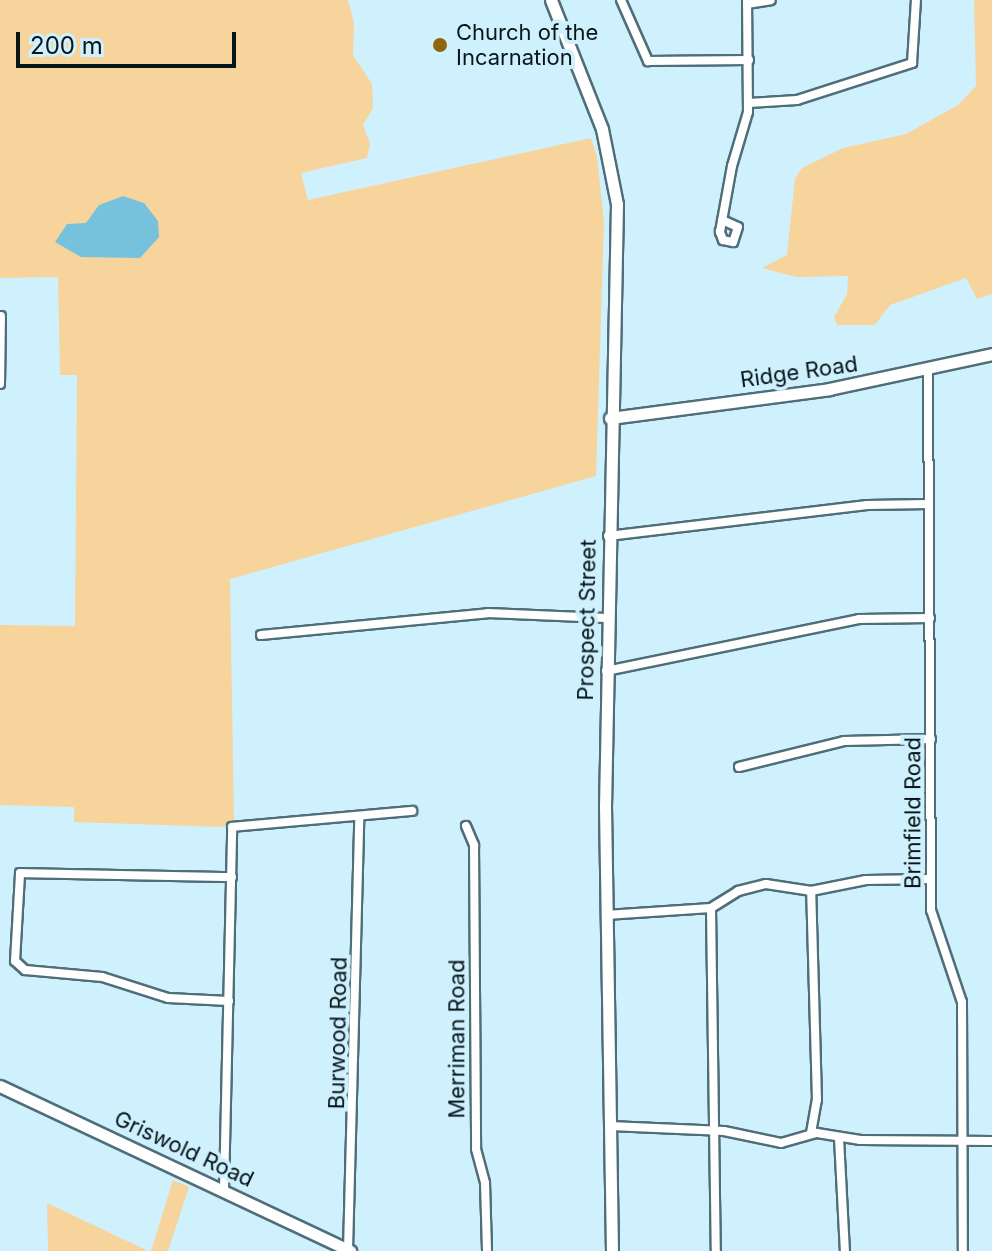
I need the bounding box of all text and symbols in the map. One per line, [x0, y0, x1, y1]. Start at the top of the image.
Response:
scale bar [20, 16, 240, 66]
place label: Church of the Incarnation [456, 19, 598, 70]
text: 200 m [30, 31, 103, 60]
marker: Church of the Incarnation [431, 36, 449, 54]
street label: Ridge Road [738, 351, 860, 393]
street label: Prospect Street [572, 539, 602, 701]
street label: Brimfield Road [900, 737, 926, 889]
street label: Burwood Road [323, 956, 353, 1110]
street label: Merriman Road [444, 959, 470, 1119]
street label: Griswold Road [110, 1105, 258, 1193]

